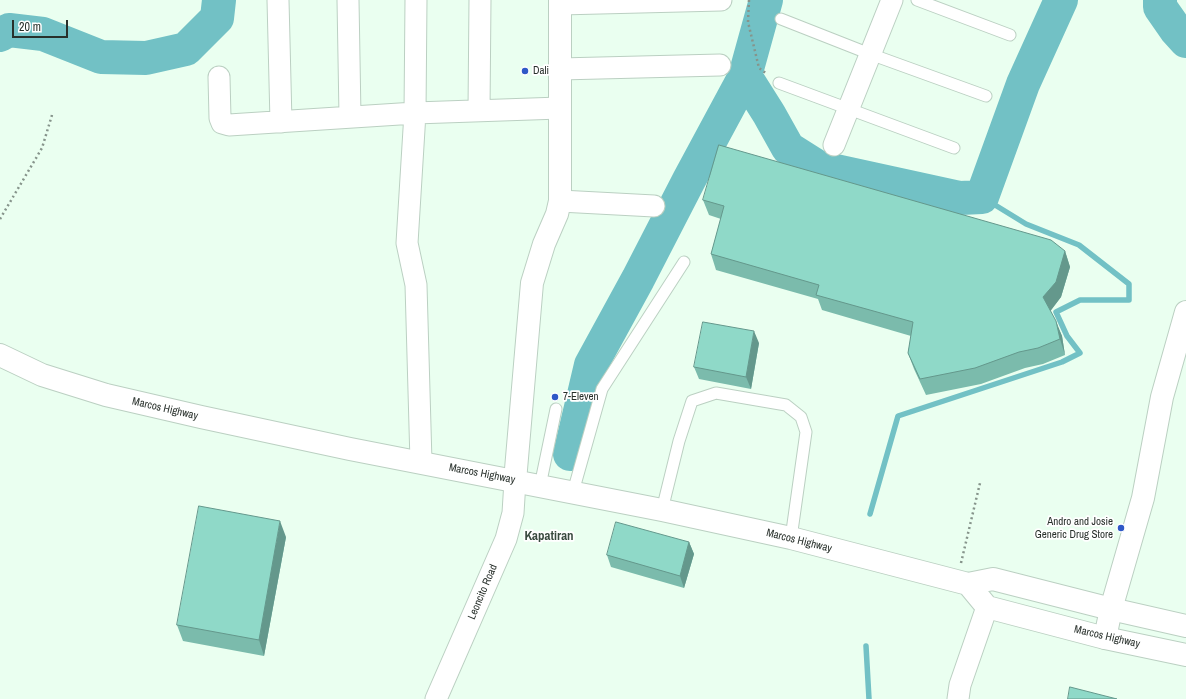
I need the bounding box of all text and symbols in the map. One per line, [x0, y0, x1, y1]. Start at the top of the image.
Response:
scale bar [14, 12, 70, 38]
text: 20 m [19, 19, 41, 35]
place label: Dali [533, 64, 549, 78]
marker: Dali [520, 66, 530, 76]
place label: 7-Eleven [563, 390, 599, 404]
marker: 7-Eleven [550, 392, 560, 402]
street label: Marcos Highway [131, 395, 199, 423]
street label: Marcos Highway [448, 461, 516, 487]
place label: Andro and Josie Generic Drug Store [1035, 515, 1113, 541]
marker: Andro and Josie Generic Drug Store [1116, 523, 1126, 533]
street label: Marcos Highway [765, 526, 833, 556]
district label: Kapatiran [524, 529, 574, 545]
street label: Leoncito Road [465, 562, 501, 622]
street label: Marcos Highway [1073, 623, 1141, 651]

